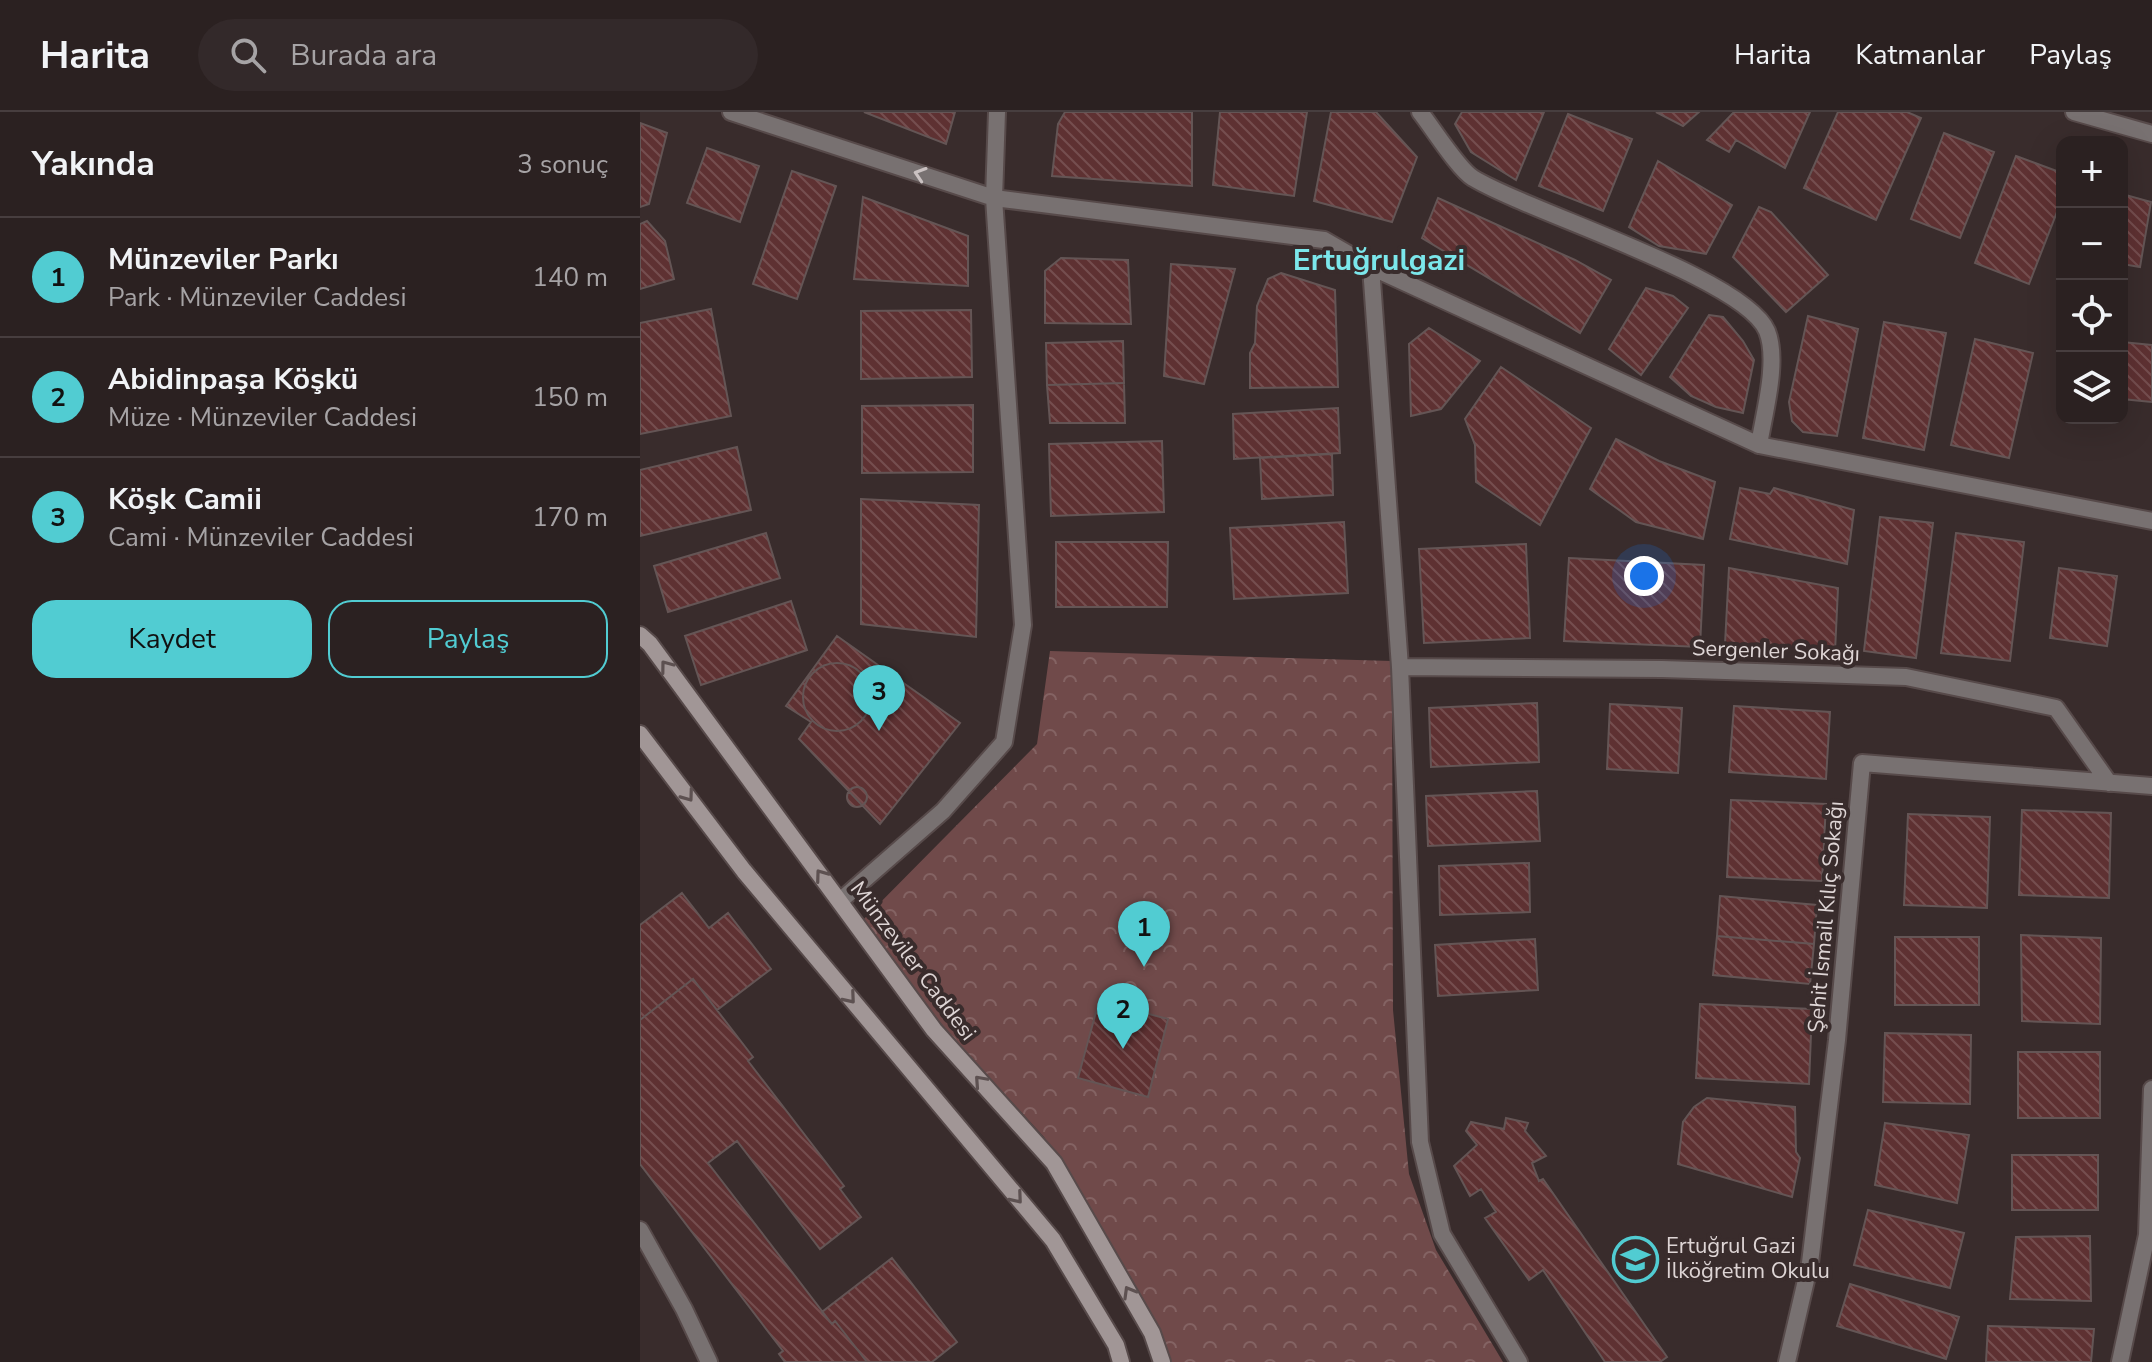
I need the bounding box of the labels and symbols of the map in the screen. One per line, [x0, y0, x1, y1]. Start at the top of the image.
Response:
one-way arrow [914, 167, 927, 183]
district label: Ertuğrulgazi [1293, 240, 1465, 281]
your location [1624, 556, 1664, 596]
street label: Sergenler Sokağı [1692, 633, 1860, 669]
one-way arrow [662, 660, 676, 675]
pin: 3 [853, 665, 905, 731]
one-way arrow [678, 787, 692, 801]
street label: Şehit İsmail Kılıç Sokağı [1801, 800, 1851, 1034]
one-way arrow [816, 869, 830, 884]
street label: Münzeviler Caddesi [843, 875, 983, 1047]
pin: 1 [1118, 901, 1170, 967]
pin: 2 [1097, 983, 1149, 1049]
one-way arrow [840, 989, 855, 1004]
one-way arrow [975, 1075, 989, 1090]
one-way arrow [1007, 1188, 1022, 1203]
place label: Ertuğrul Gazi İlköğretim Okulu [1666, 1231, 1830, 1286]
school or university icon: Ertuğrul Gazi İlköğretim Okulu [1611, 1235, 1659, 1283]
one-way arrow [1123, 1286, 1139, 1301]

